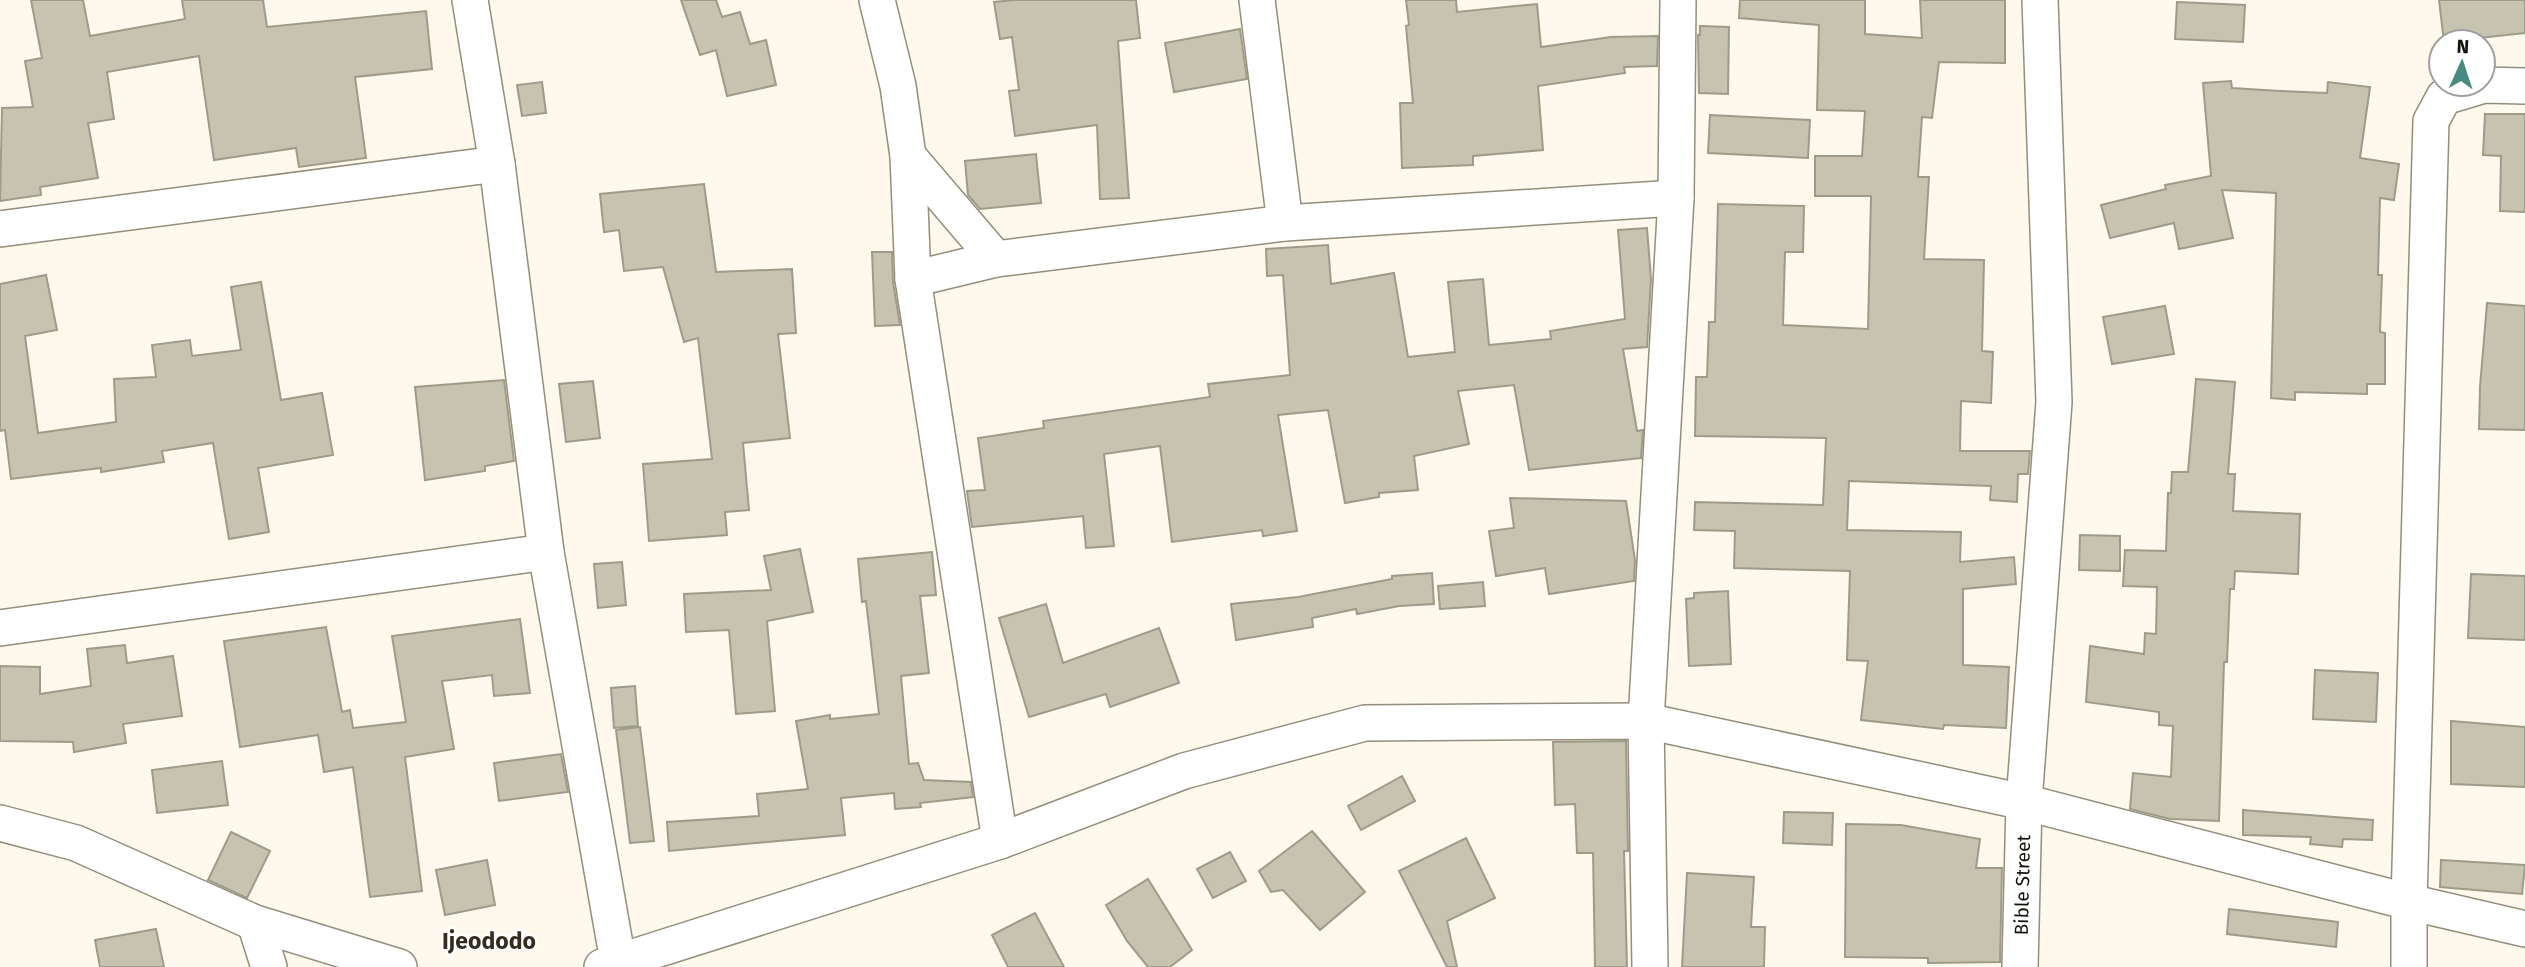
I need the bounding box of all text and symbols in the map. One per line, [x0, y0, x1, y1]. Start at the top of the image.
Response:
north arrow [2427, 28, 2497, 98]
text: N [2456, 35, 2470, 58]
street label: Bible Street [2009, 834, 2035, 936]
district label: Ijeododo [442, 927, 536, 955]

